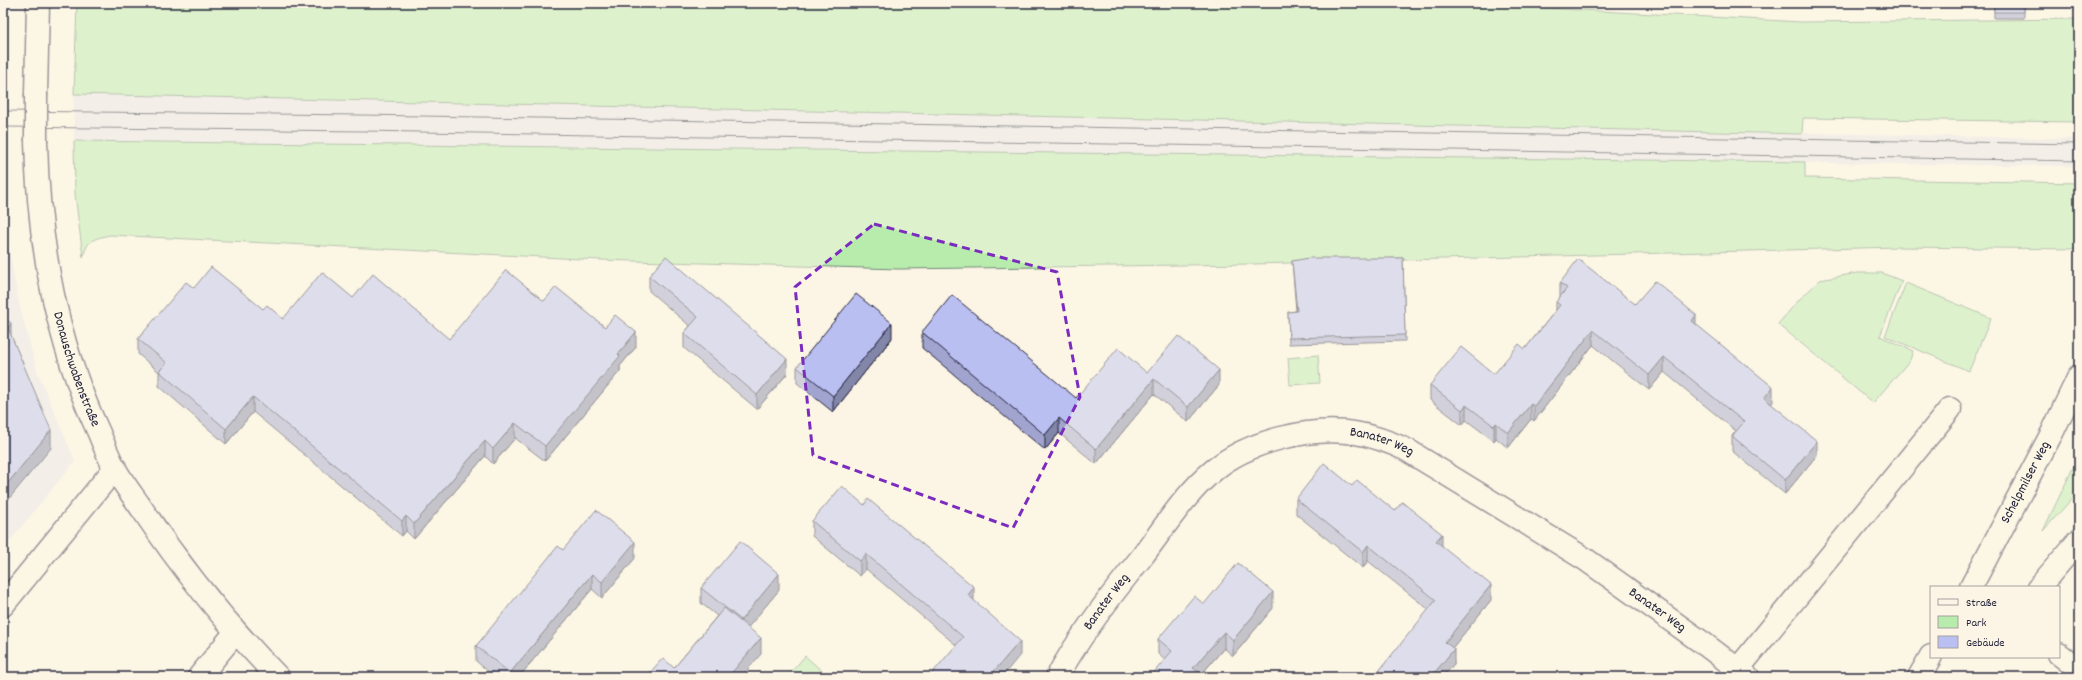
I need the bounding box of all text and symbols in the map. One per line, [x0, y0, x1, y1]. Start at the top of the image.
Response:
street label: Donauschwabenstraße [47, 310, 105, 430]
street label: Banater Weg [1349, 422, 1418, 462]
street label: Schelpmilser Weg [1996, 438, 2056, 527]
street label: Banater Weg [1079, 569, 1135, 635]
street label: Banater Weg [1624, 583, 1690, 638]
legend [1930, 586, 2060, 658]
text: Straße [1966, 595, 1997, 612]
text: Park [1966, 615, 1987, 632]
text: Gebäude [1966, 635, 2005, 652]

